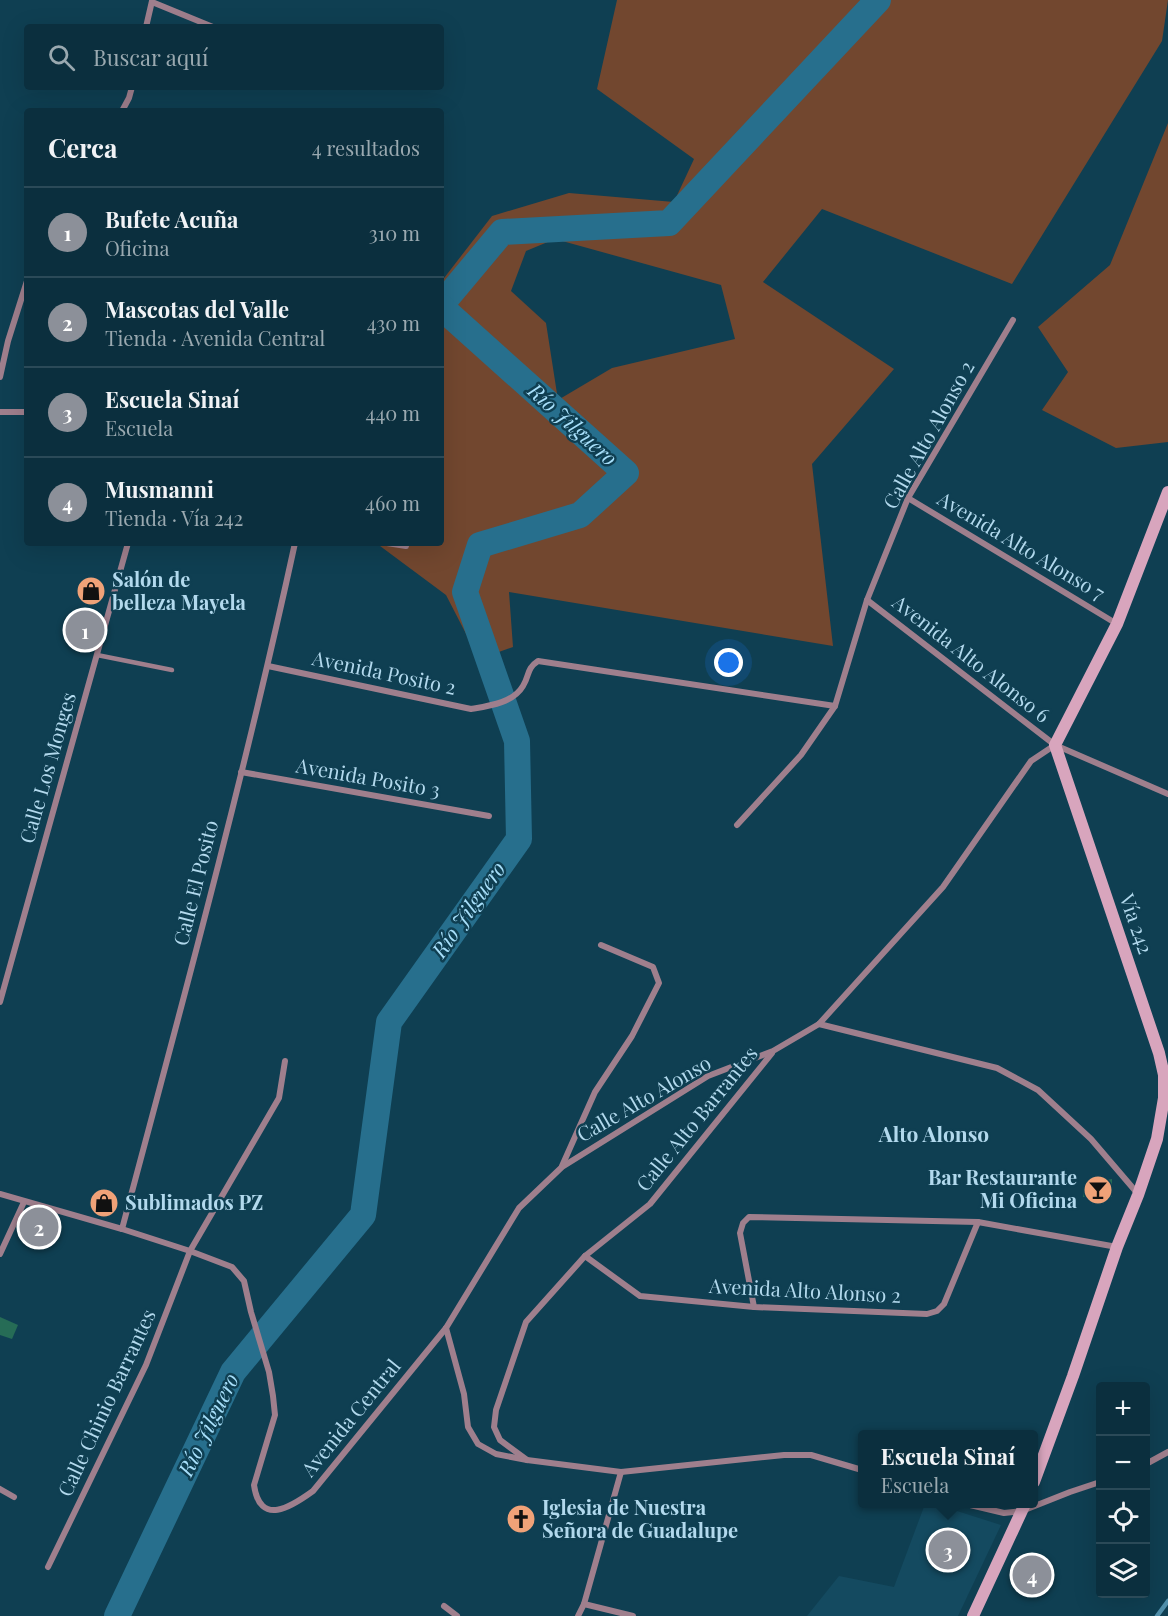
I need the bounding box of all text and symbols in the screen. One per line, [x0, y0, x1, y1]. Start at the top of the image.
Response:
search box [24, 24, 444, 90]
icon: search [45, 41, 78, 74]
text: Buscar aquí [93, 42, 208, 72]
text: Cerca [48, 130, 117, 165]
text: 4 resultados [312, 134, 420, 161]
text: Bufete Acuña [105, 204, 238, 234]
text: 1 [64, 219, 71, 246]
text: 310 m [369, 219, 420, 246]
text: Oficina [105, 234, 170, 261]
text: Mascotas del Valle [105, 294, 289, 324]
text: 2 [62, 309, 73, 336]
text: 430 m [367, 309, 420, 336]
text: Tienda · Avenida Central [105, 324, 325, 351]
street label: Calle Alto Alonso 2 [876, 355, 980, 513]
water label: Río Jilguero [522, 375, 624, 471]
text: Escuela Sinaí [105, 384, 239, 414]
text: 3 [63, 399, 72, 426]
text: 440 m [366, 399, 420, 426]
text: Escuela [105, 414, 173, 441]
text: Musmanni [105, 474, 214, 504]
street label: Avenida Alto Alonso 7 [932, 484, 1110, 605]
text: 4 [62, 489, 73, 516]
text: 460 m [365, 489, 420, 516]
text: Tienda · Vía 242 [105, 504, 243, 531]
place label: Salón de belleza Mayela [112, 565, 247, 615]
shop icon: Salón de belleza Mayela [75, 575, 107, 607]
street label: Avenida Alto Alonso 6 [887, 587, 1056, 728]
pin: 1 [66, 608, 104, 652]
street label: Avenida Posito 2 [309, 643, 459, 700]
your location [714, 648, 743, 677]
street label: Calle Los Monges [12, 689, 81, 846]
street label: Avenida Posito 3 [293, 750, 442, 802]
street label: Calle El Posito [166, 817, 223, 948]
water label: Río Jilguero [424, 855, 511, 963]
street label: Vía 242 [1114, 889, 1160, 957]
street label: Calle Alto Barrantes [629, 1040, 763, 1196]
street label: Calle Alto Alonso [571, 1048, 715, 1147]
district label: Alto Alonso [878, 1119, 989, 1147]
place label: Bar Restaurante Mi Oficina [928, 1163, 1078, 1213]
bar icon: Bar Restaurante Mi Oficina [1082, 1174, 1114, 1206]
shop icon: Sublimados PZ [88, 1187, 120, 1219]
place label: Sublimados PZ [125, 1188, 263, 1215]
pin: 2 [20, 1204, 58, 1250]
street label: Avenida Alto Alonso 2 [708, 1271, 902, 1308]
street label: Calle Chinio Barrantes [50, 1304, 161, 1500]
street label: Avenida Central [293, 1352, 406, 1482]
water label: Río Jilguero [170, 1368, 244, 1481]
map controls [1096, 1382, 1150, 1598]
button: + [1096, 1382, 1150, 1436]
popup [858, 1430, 1038, 1508]
button: − [1096, 1436, 1150, 1490]
text: Escuela Sinaí [881, 1441, 1015, 1471]
text: Escuela [881, 1471, 949, 1498]
button: locate [1096, 1490, 1150, 1544]
place label: Iglesia de Nuestra Señora de Guadalupe [542, 1493, 738, 1543]
church icon: Iglesia de Nuestra Señora de Guadalupe [505, 1503, 537, 1535]
pin: 3 [928, 1528, 968, 1572]
button: layers [1096, 1544, 1150, 1598]
pin: 4 [1012, 1552, 1052, 1598]

